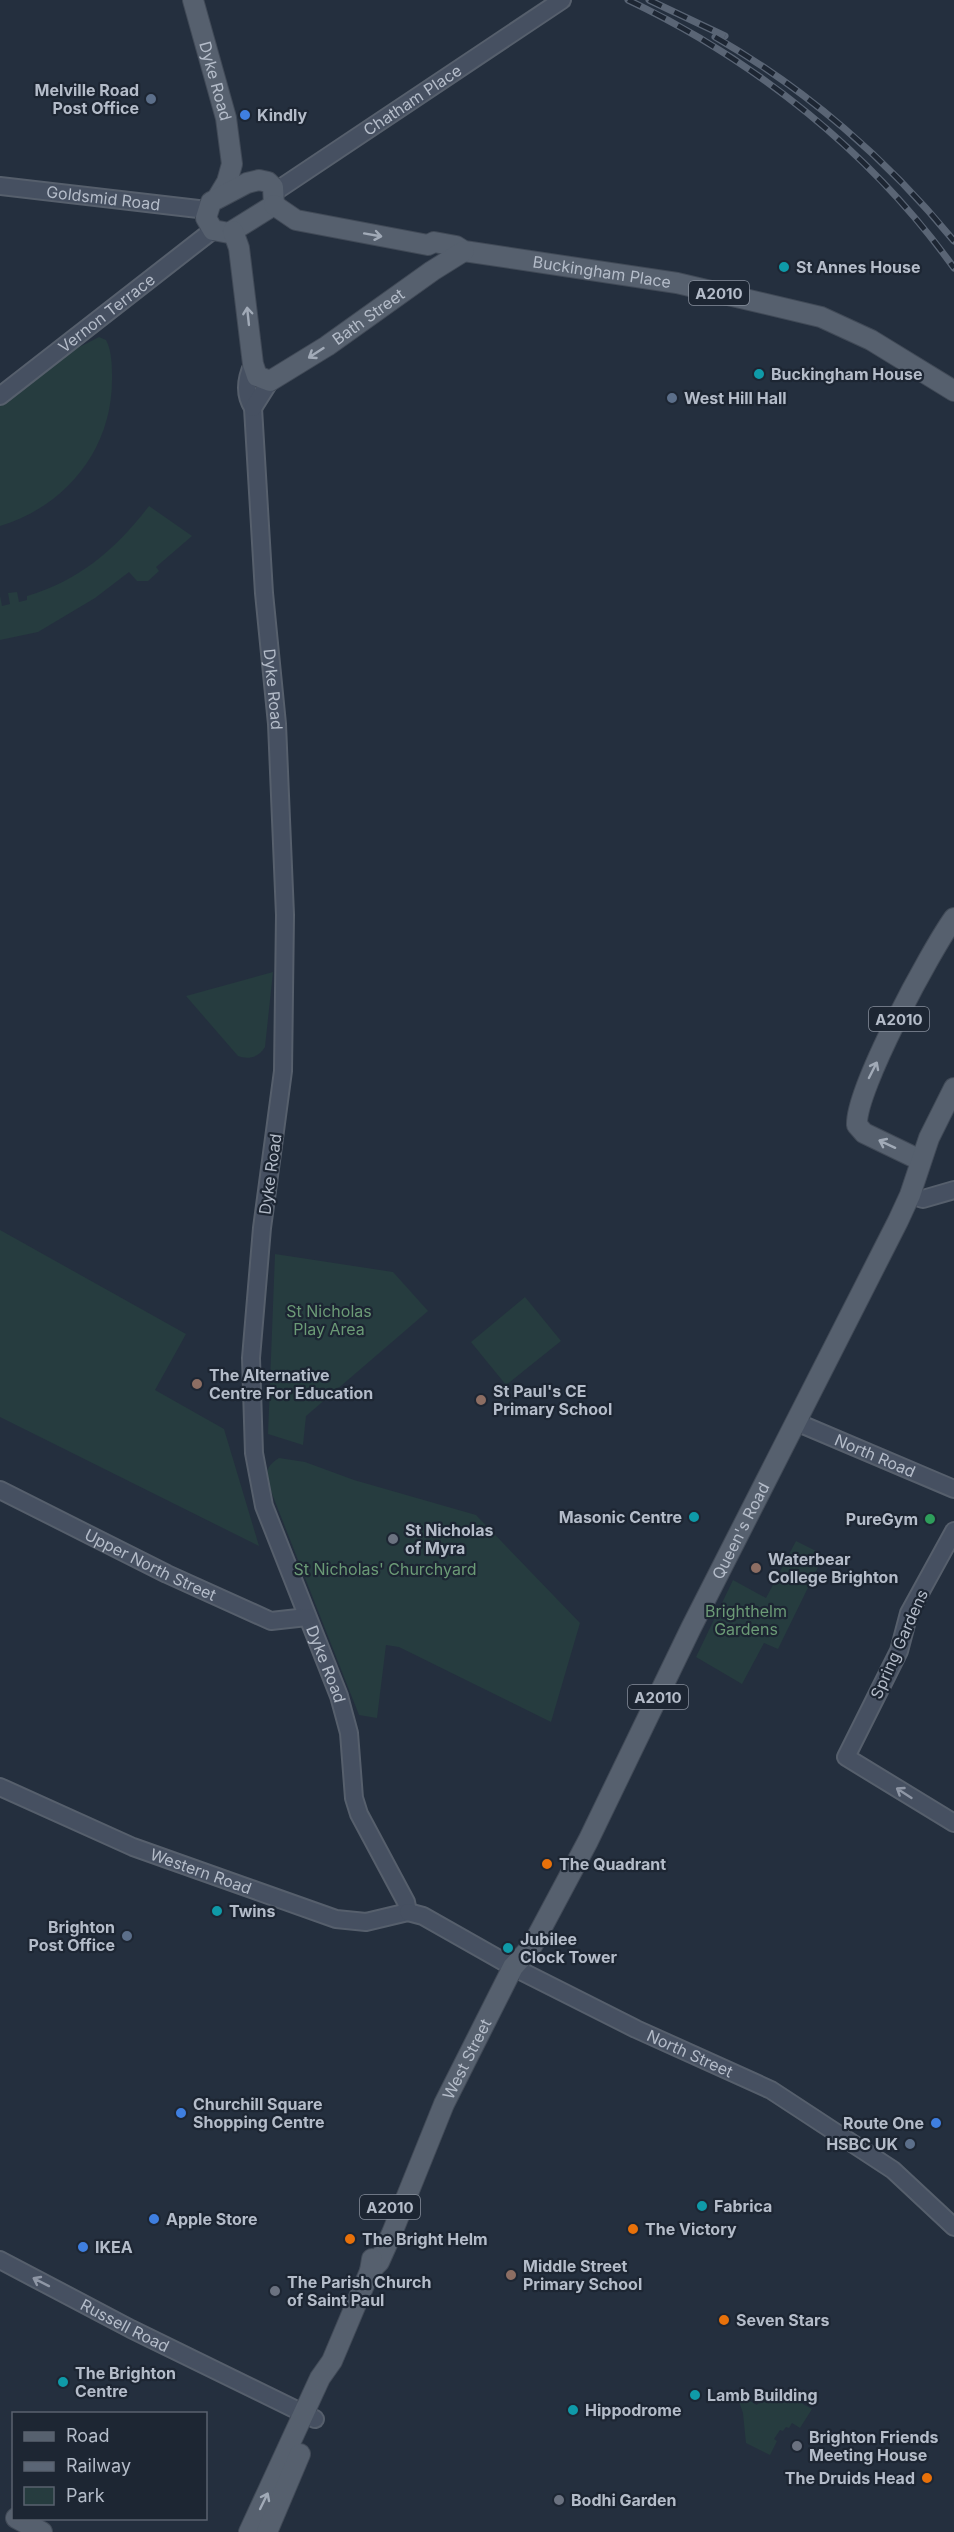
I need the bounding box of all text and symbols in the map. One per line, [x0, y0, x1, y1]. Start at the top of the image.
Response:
street label: Dyke Road [195, 39, 236, 123]
street label: Chatham Place [359, 60, 465, 140]
place label: Melville Road Post Office [34, 80, 139, 118]
marker: Melville Road Post Office [144, 92, 158, 106]
place label: Kindly [257, 105, 308, 125]
marker: Kindly [238, 108, 252, 122]
street label: Goldsmid Road [45, 181, 161, 215]
one-way arrow [363, 230, 382, 241]
street label: Buckingham Place [532, 251, 672, 292]
place label: St Annes House [796, 257, 921, 277]
marker: St Annes House [777, 260, 791, 274]
street label: Vernon Terrace [54, 269, 159, 357]
road number: A2010 [689, 281, 749, 305]
street label: Bath Street [328, 284, 408, 349]
one-way arrow [242, 307, 253, 327]
one-way arrow [308, 347, 325, 359]
place label: Buckingham House [771, 364, 923, 384]
marker: Buckingham House [752, 367, 766, 381]
place label: West Hill Hall [684, 388, 787, 408]
marker: West Hill Hall [665, 391, 679, 405]
street label: Dyke Road [260, 648, 287, 730]
road number: A2010 [869, 1007, 929, 1031]
one-way arrow [868, 1061, 879, 1079]
street label: Dyke Road [254, 1132, 286, 1216]
one-way arrow [878, 1138, 896, 1150]
park label: St Nicholas Play Area [286, 1301, 372, 1339]
place label: The Alternative Centre For Education [209, 1365, 373, 1403]
marker: The Alternative Centre For Education [190, 1377, 204, 1391]
place label: St Paul's CE Primary School [493, 1381, 612, 1419]
marker: St Paul's CE Primary School [474, 1393, 488, 1407]
street label: North Road [832, 1430, 919, 1482]
street label: Queen's Road [707, 1479, 773, 1583]
place label: Masonic Centre [559, 1507, 682, 1527]
place label: PureGym [846, 1509, 918, 1529]
marker: Masonic Centre [687, 1510, 701, 1524]
marker: PureGym [923, 1512, 937, 1526]
place label: St Nicholas of Myra [405, 1520, 493, 1558]
street label: Upper North Street [81, 1524, 219, 1605]
marker: St Nicholas of Myra [386, 1532, 400, 1546]
place label: Waterbear College Brighton [768, 1549, 898, 1587]
park label: St Nicholas' Churchyard [294, 1559, 476, 1579]
marker: Waterbear College Brighton [749, 1561, 763, 1575]
street label: Spring Gardens [866, 1586, 932, 1702]
park label: Brighthelm Gardens [705, 1601, 787, 1639]
street label: Dyke Road [302, 1623, 350, 1705]
road number: A2010 [628, 1685, 688, 1709]
one-way arrow [896, 1787, 913, 1799]
street label: Western Road [148, 1844, 254, 1898]
place label: The Quadrant [559, 1854, 666, 1874]
marker: The Quadrant [540, 1857, 554, 1871]
place label: Twins [229, 1901, 276, 1921]
marker: Twins [210, 1904, 224, 1918]
place label: Brighton Post Office [29, 1917, 115, 1955]
marker: Brighton Post Office [120, 1929, 134, 1943]
place label: Jubilee Clock Tower [520, 1929, 617, 1967]
marker: Jubilee Clock Tower [501, 1941, 515, 1955]
street label: West Street [438, 2015, 495, 2103]
street label: North Street [644, 2025, 736, 2082]
place label: Churchill Square Shopping Centre [193, 2094, 324, 2132]
marker: Churchill Square Shopping Centre [174, 2106, 188, 2120]
place label: Route One [843, 2113, 924, 2133]
marker: Route One [929, 2116, 943, 2130]
place label: HSBC UK [826, 2134, 898, 2154]
marker: HSBC UK [903, 2137, 917, 2151]
road number: A2010 [360, 2195, 420, 2219]
place label: Fabrica [714, 2196, 772, 2216]
marker: Fabrica [695, 2199, 709, 2213]
place label: Apple Store [166, 2209, 257, 2229]
marker: Apple Store [147, 2212, 161, 2226]
place label: The Victory [645, 2219, 737, 2239]
marker: The Victory [626, 2222, 640, 2236]
place label: The Bright Helm [362, 2229, 488, 2249]
marker: The Bright Helm [343, 2232, 357, 2246]
place label: IKEA [95, 2237, 133, 2257]
marker: IKEA [76, 2240, 90, 2254]
place label: Middle Street Primary School [523, 2256, 642, 2294]
marker: Middle Street Primary School [504, 2268, 518, 2282]
place label: The Parish Church of Saint Paul [287, 2272, 431, 2310]
one-way arrow [33, 2275, 51, 2287]
marker: The Parish Church of Saint Paul [268, 2284, 282, 2298]
street label: Russell Road [77, 2294, 173, 2356]
place label: Seven Stars [736, 2310, 830, 2330]
marker: Seven Stars [717, 2313, 731, 2327]
place label: The Brighton Centre [75, 2363, 176, 2401]
marker: The Brighton Centre [56, 2375, 70, 2389]
place label: Lamb Building [707, 2385, 818, 2405]
marker: Lamb Building [688, 2388, 702, 2402]
place label: Hippodrome [585, 2400, 681, 2420]
marker: Hippodrome [566, 2403, 580, 2417]
legend [12, 2412, 207, 2520]
text: Road [66, 2425, 109, 2446]
place label: Brighton Friends Meeting House [809, 2427, 939, 2465]
marker: Brighton Friends Meeting House [790, 2439, 804, 2453]
text: Railway [66, 2455, 131, 2476]
place label: The Druids Head [785, 2468, 915, 2488]
marker: The Druids Head [920, 2471, 934, 2485]
text: Park [66, 2485, 105, 2506]
place label: Bodhi Garden [571, 2490, 677, 2510]
one-way arrow [259, 2493, 271, 2511]
marker: Bodhi Garden [552, 2493, 566, 2507]

